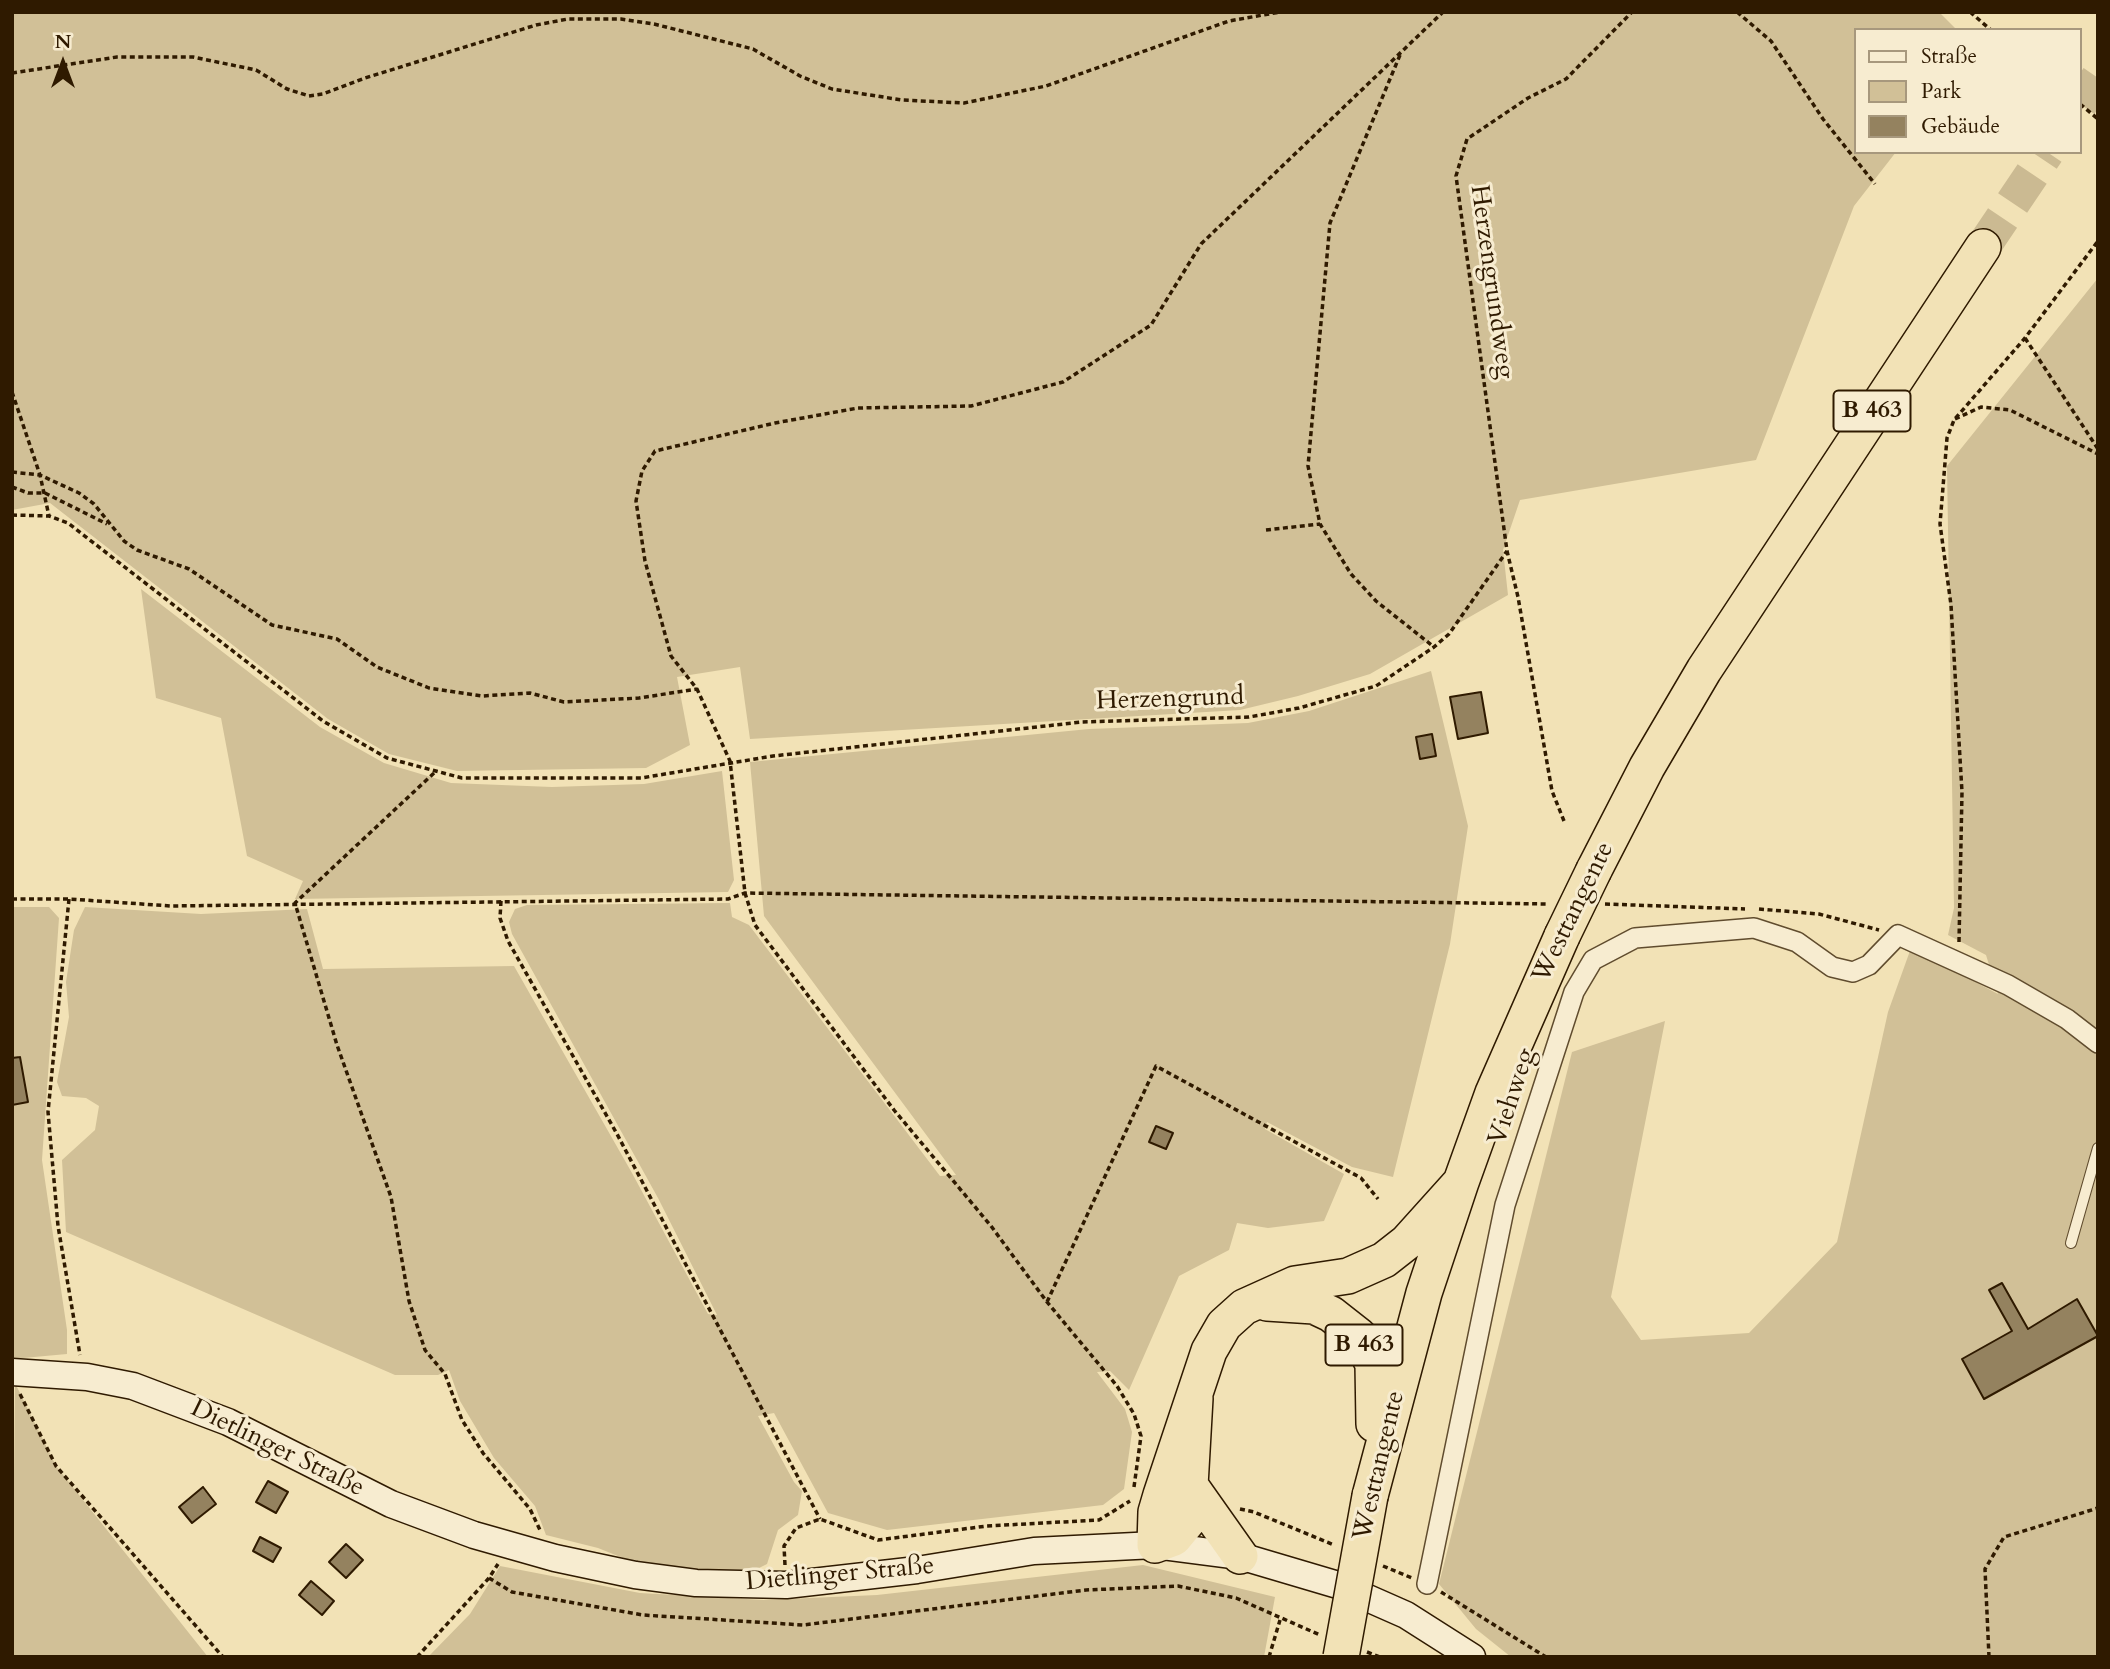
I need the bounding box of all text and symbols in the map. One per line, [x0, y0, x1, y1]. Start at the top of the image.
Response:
north arrow [28, 28, 98, 98]
legend [1854, 28, 2082, 154]
text: N [55, 29, 71, 55]
text: Straße [1921, 42, 1977, 71]
text: Park [1921, 77, 1961, 106]
text: Gebäude [1921, 112, 2000, 141]
street label: Herzengrundweg [1462, 183, 1520, 381]
road number: B 463 [1834, 390, 1910, 432]
street label: Herzengrund [1095, 682, 1245, 718]
street label: Westtangente [1526, 837, 1622, 989]
street label: Viehweg [1483, 1045, 1543, 1149]
road number: B 463 [1326, 1324, 1402, 1366]
street label: Westtangente [1348, 1388, 1412, 1544]
street label: Dietlinger Straße [185, 1393, 369, 1505]
street label: Dietlinger Straße [744, 1551, 936, 1599]

